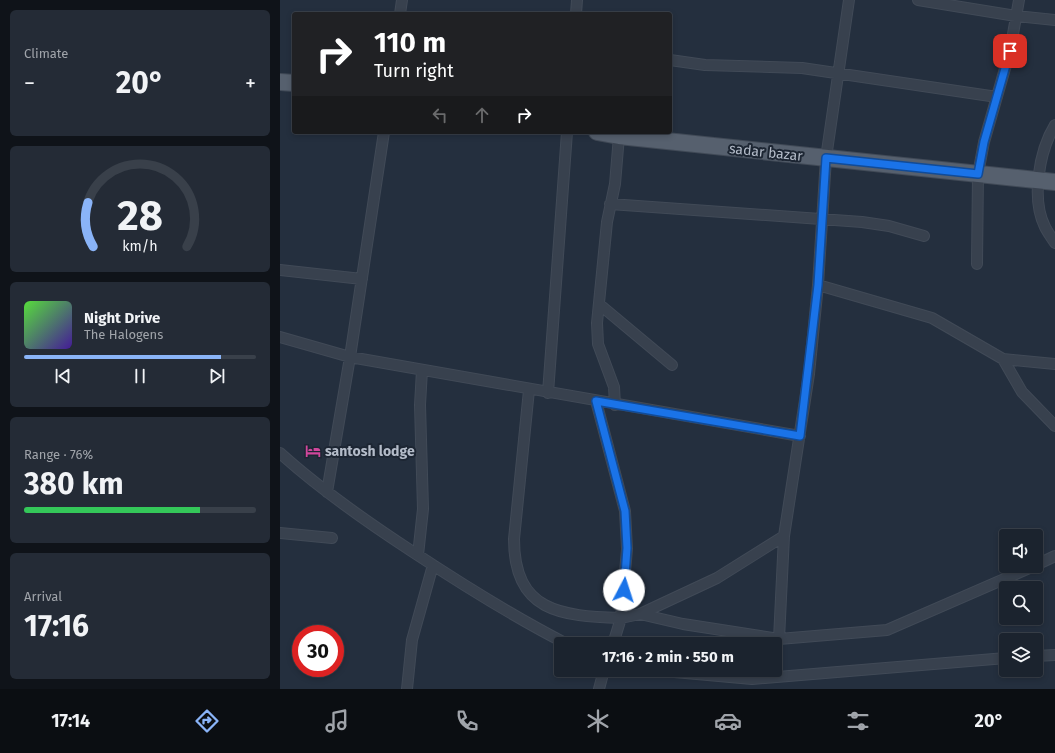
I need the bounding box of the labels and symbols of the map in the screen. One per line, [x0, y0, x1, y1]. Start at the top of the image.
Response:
pin [993, 34, 1027, 68]
street label: sadar bazar [728, 140, 804, 165]
hotel icon: santosh lodge [304, 442, 322, 460]
place label: santosh lodge [325, 443, 415, 460]
position arrow [603, 569, 645, 611]
speed limit sign: 30 [292, 625, 344, 677]

